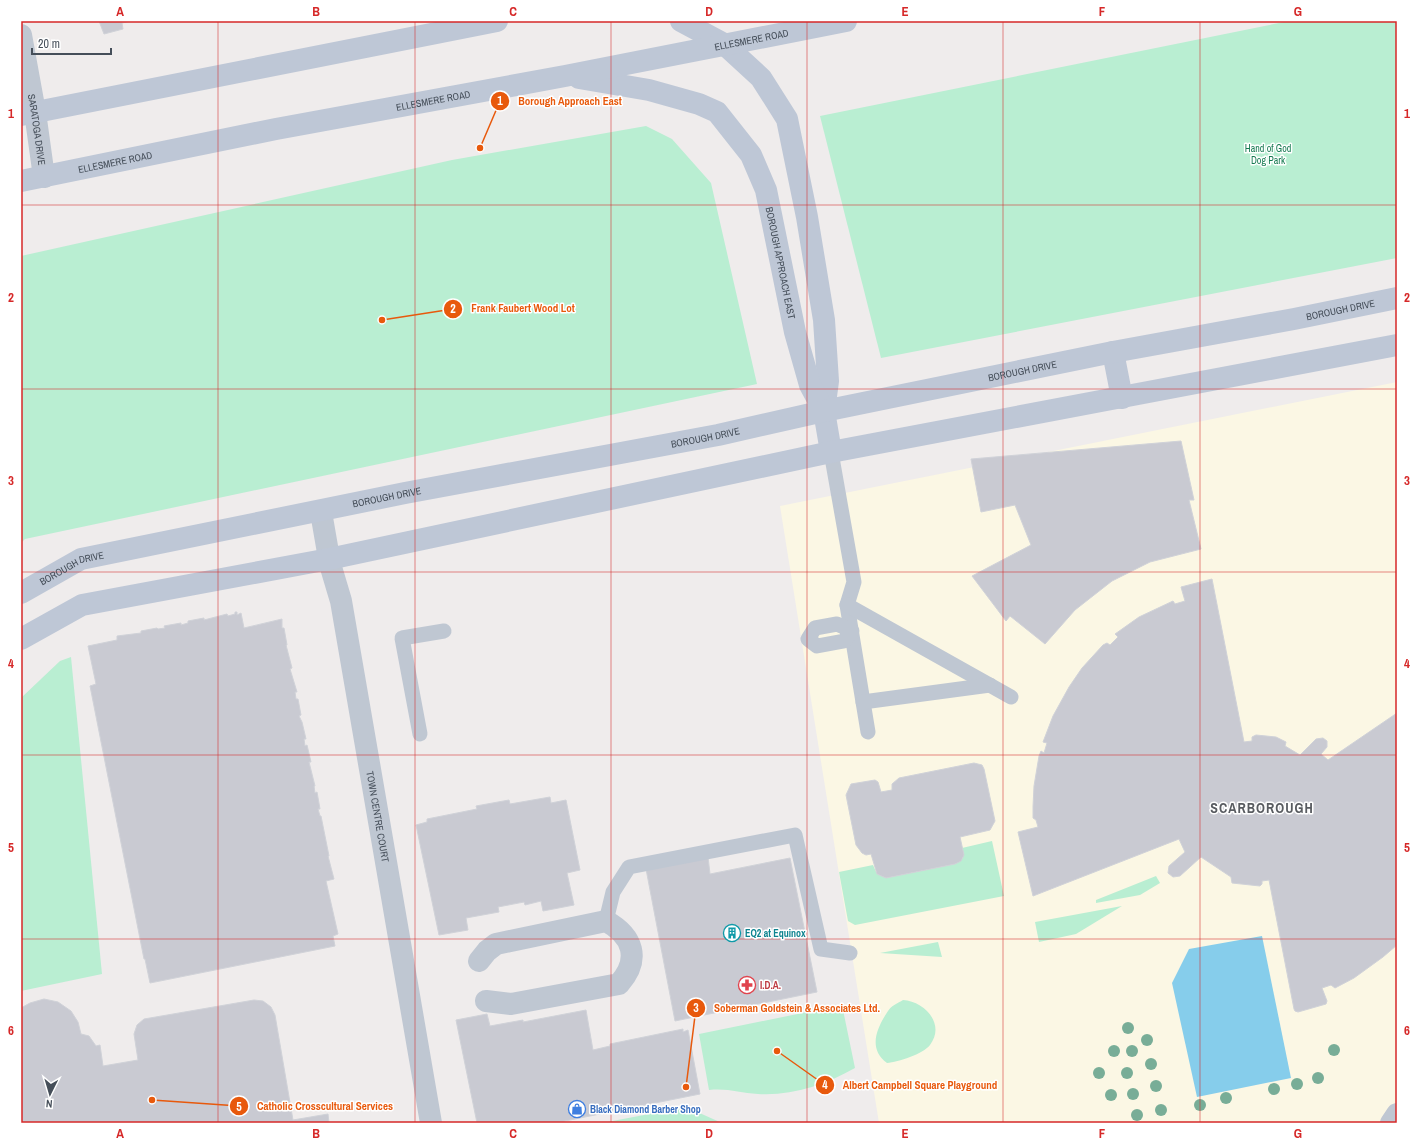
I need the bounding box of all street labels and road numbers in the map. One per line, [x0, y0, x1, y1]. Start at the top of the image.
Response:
street label: ELLESMERE ROAD [713, 26, 790, 53]
street label: ELLESMERE ROAD [395, 87, 471, 113]
street label: SARATOGA DRIVE [25, 93, 49, 166]
street label: ELLESMERE ROAD [77, 148, 153, 176]
street label: BOROUGH APPROACH EAST [763, 206, 799, 320]
street label: BOROUGH DRIVE [1305, 296, 1376, 323]
street label: BOROUGH DRIVE [987, 357, 1058, 384]
street label: BOROUGH DRIVE [670, 424, 741, 450]
street label: BOROUGH DRIVE [351, 484, 422, 510]
street label: BOROUGH DRIVE [37, 548, 105, 588]
street label: TOWN CENTRE COURT [364, 770, 392, 863]

